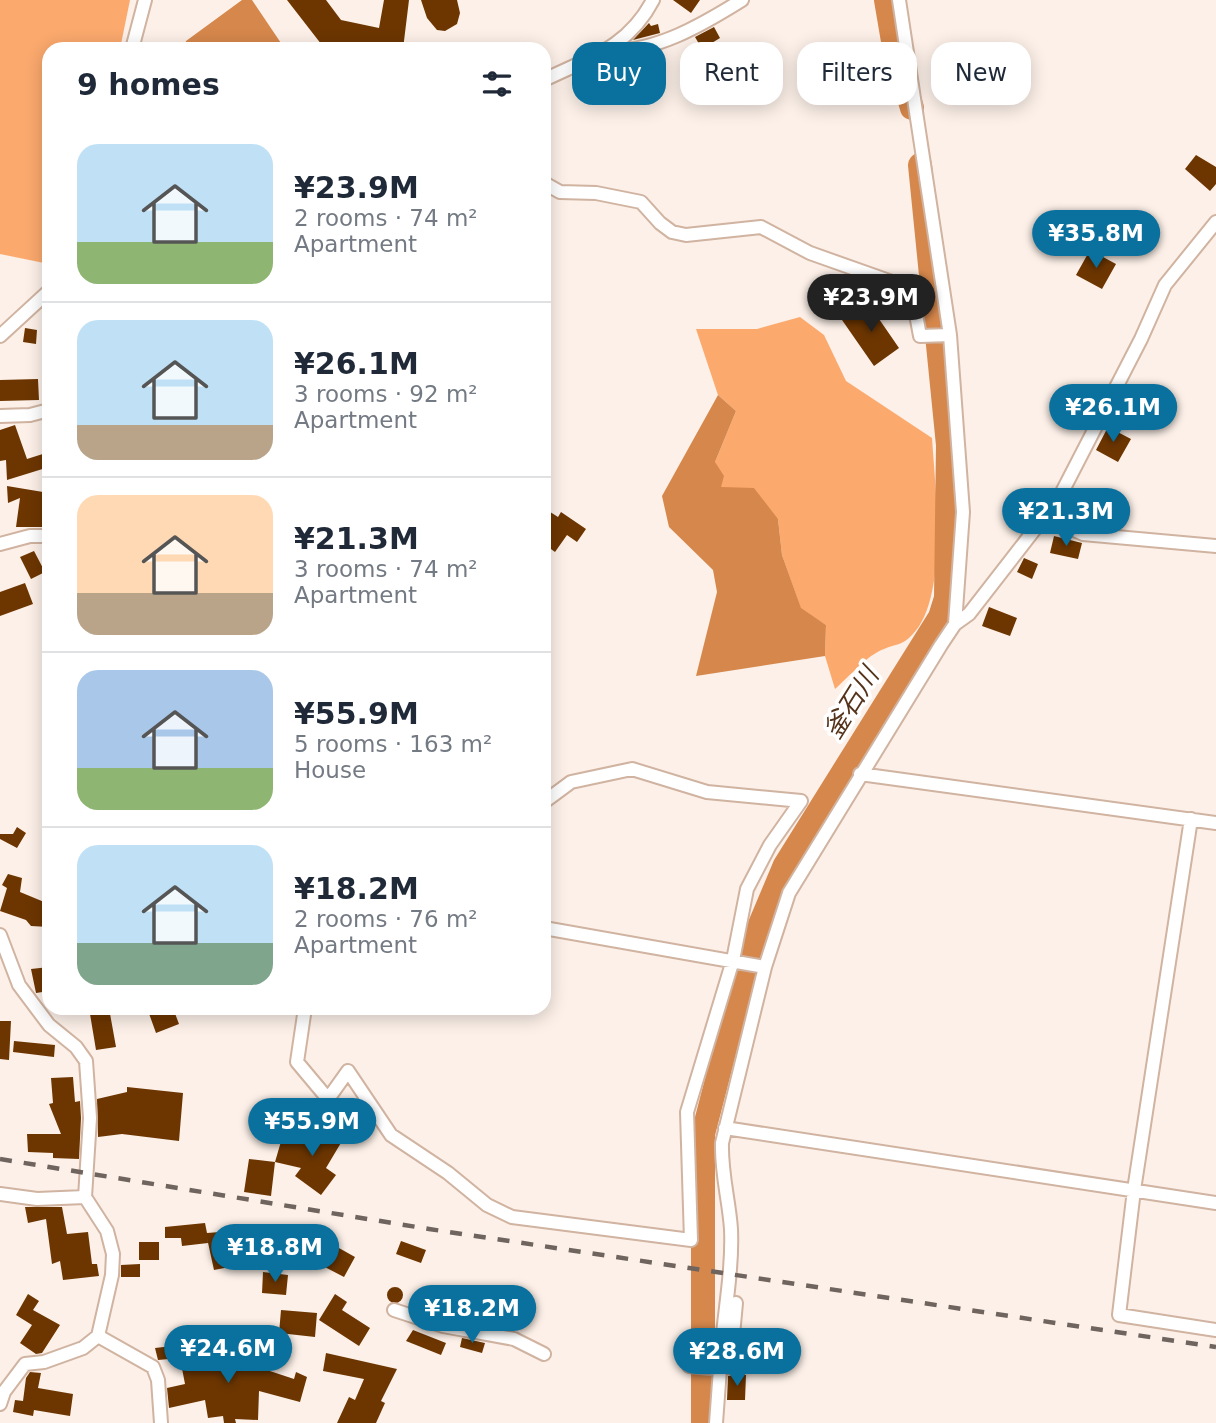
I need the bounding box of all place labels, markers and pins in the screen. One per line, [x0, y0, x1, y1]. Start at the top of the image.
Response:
pin: ¥35.8M [1039, 210, 1153, 270]
pin: ¥23.9M [814, 274, 928, 334]
pin: ¥26.1M [1056, 384, 1170, 444]
pin: ¥21.3M [1009, 489, 1123, 548]
pin: ¥55.9M [255, 1098, 369, 1158]
pin: ¥18.8M [218, 1224, 332, 1284]
pin: ¥18.2M [415, 1286, 529, 1345]
pin: ¥24.6M [171, 1326, 285, 1385]
pin: ¥28.6M [680, 1328, 794, 1388]

